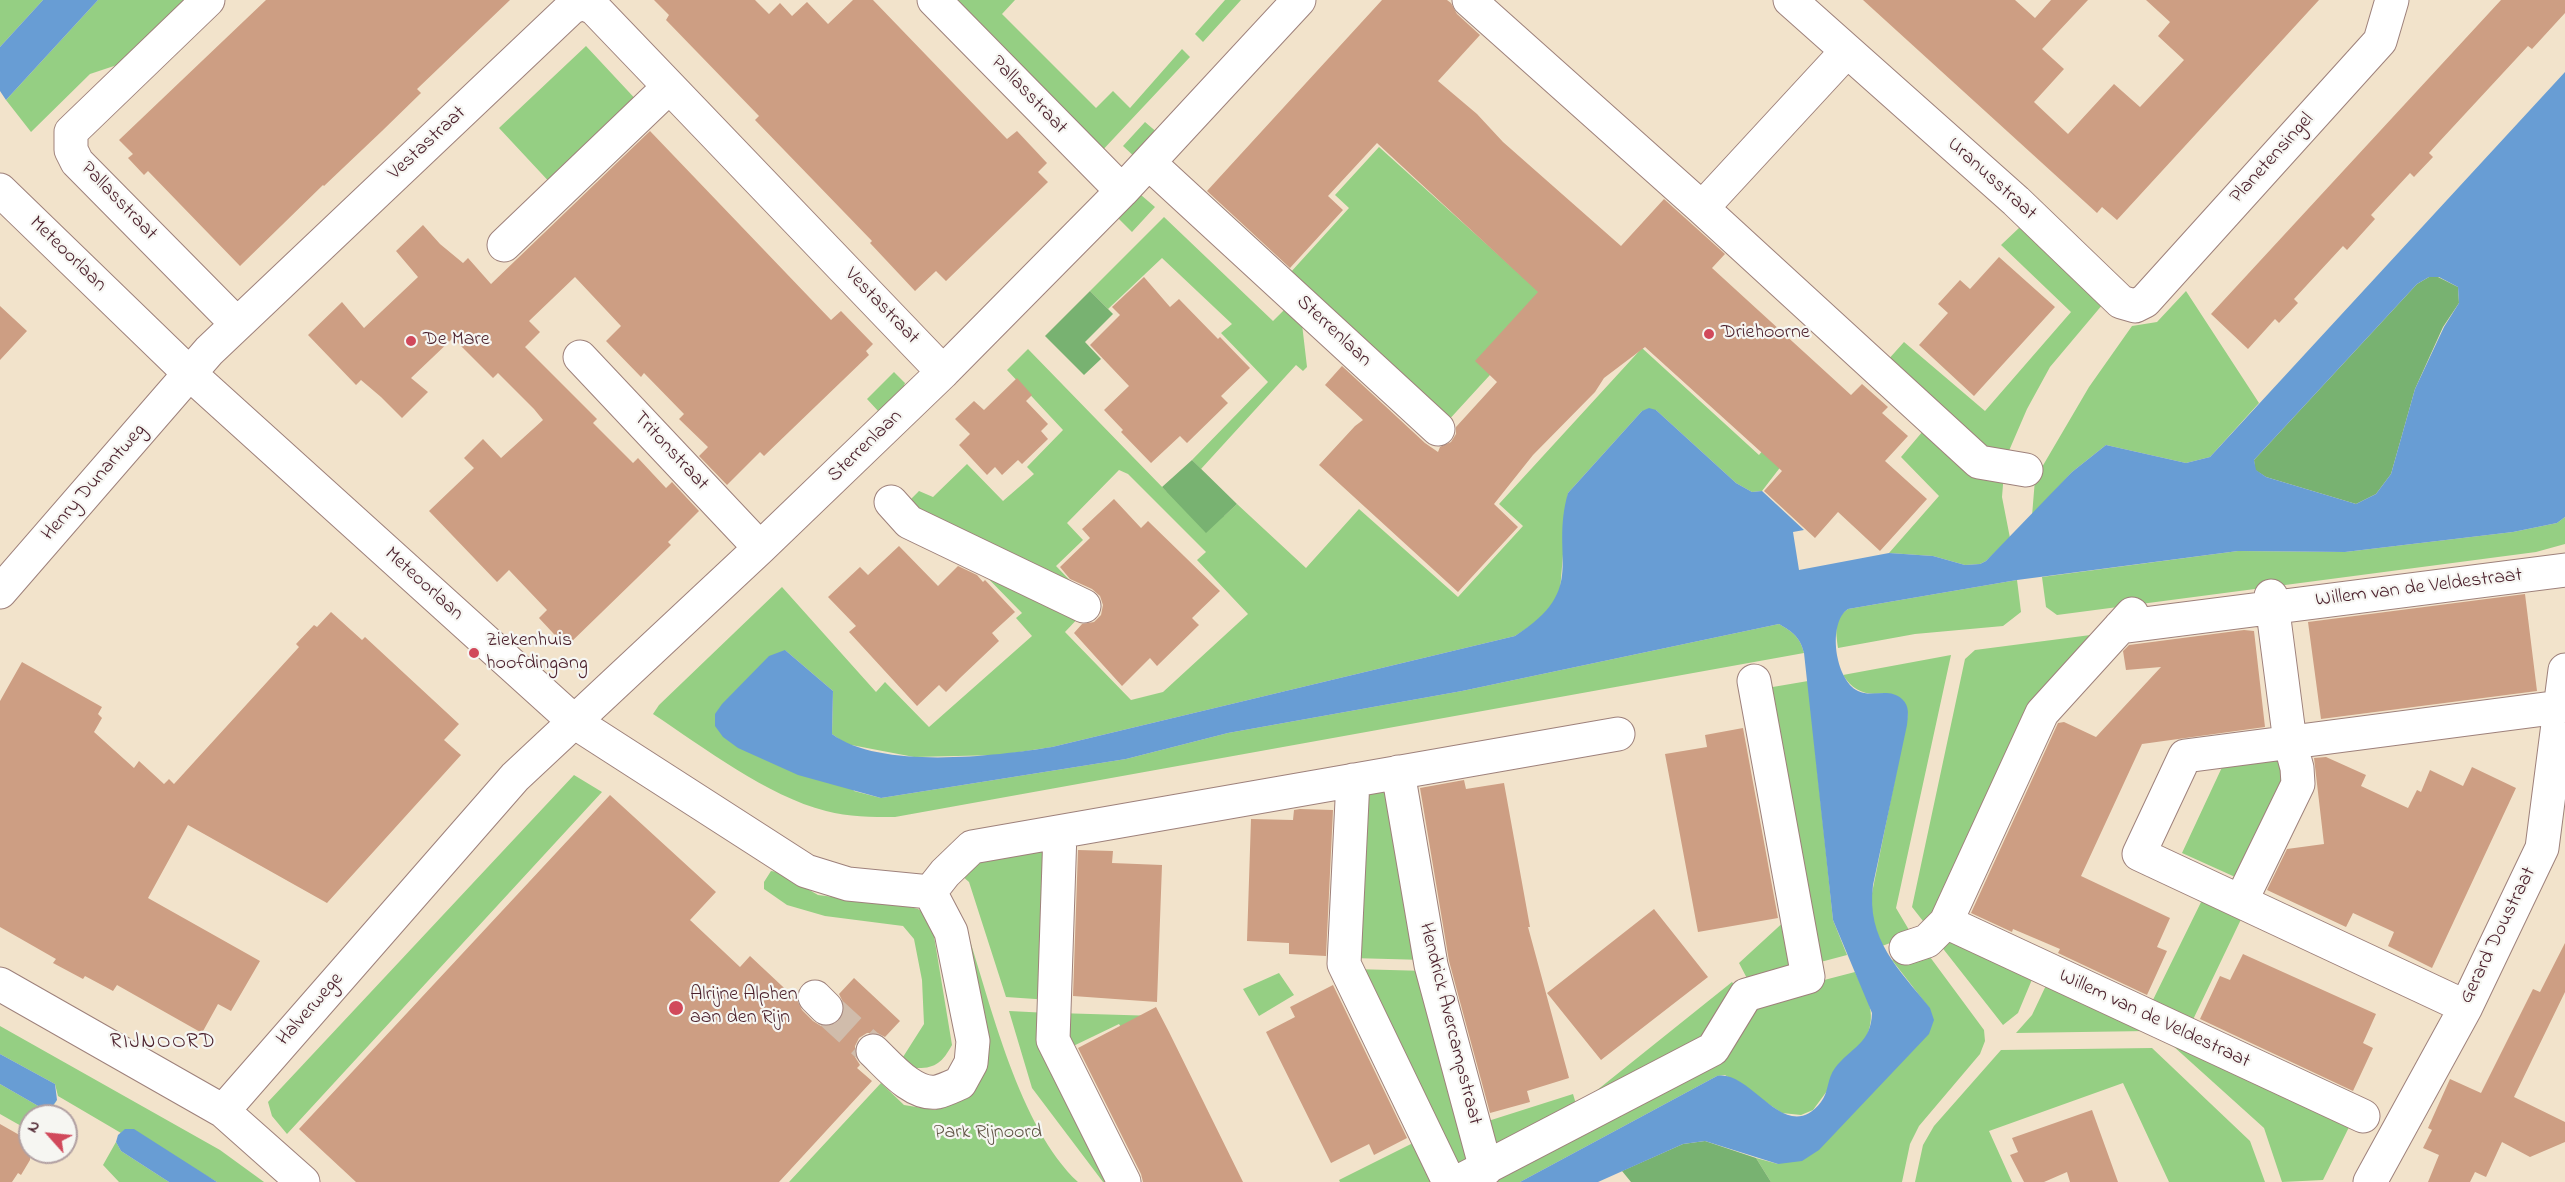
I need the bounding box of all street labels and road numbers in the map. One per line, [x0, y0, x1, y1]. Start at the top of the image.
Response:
street label: Pallasstraat [985, 52, 1071, 140]
street label: Vestastraat [384, 102, 472, 186]
street label: Planetensingel [2226, 109, 2320, 209]
street label: Uranusstraat [1941, 133, 2041, 227]
street label: Pallasstraat [75, 158, 161, 246]
street label: Meteoorlaan [23, 212, 111, 298]
street label: Vestastraat [839, 264, 923, 350]
street label: Sterrenlaan [1290, 291, 1376, 373]
street label: Sterrenlaan [824, 406, 908, 488]
street label: Tritonstraat [627, 407, 713, 497]
street label: Henry Dunantweg [38, 420, 152, 546]
street label: Meteoorlaan [378, 543, 468, 627]
street label: Willem van de Veldestraat [2314, 564, 2524, 614]
street label: Gerard Doustraat [2456, 864, 2542, 1008]
street label: Hendrick Avercampstraat [1412, 920, 1486, 1128]
street label: Willem van de Veldestraat [2055, 965, 2253, 1075]
street label: Halverwege [273, 968, 349, 1052]

